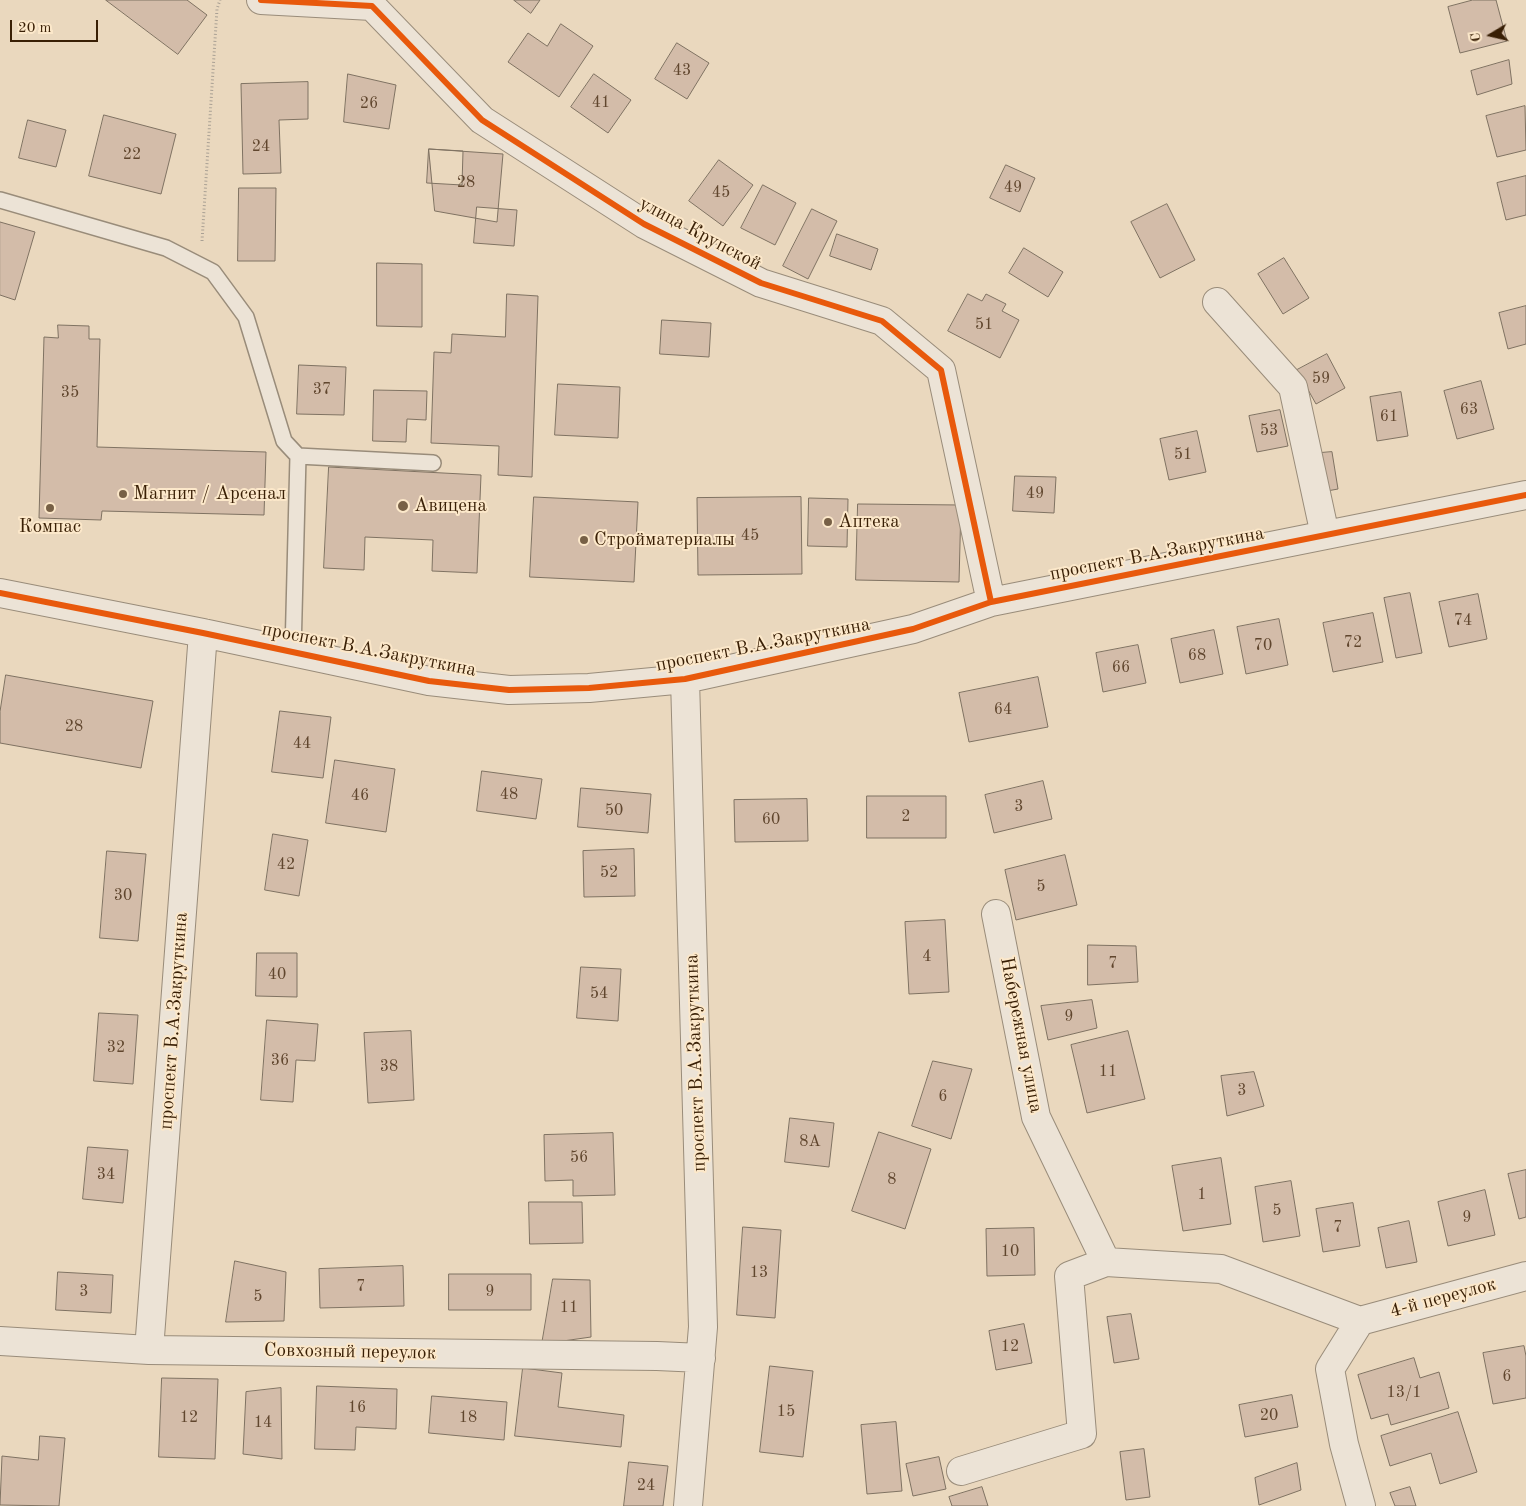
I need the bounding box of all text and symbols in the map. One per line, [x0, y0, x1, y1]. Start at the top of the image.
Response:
scale bar [12, 10, 100, 42]
north arrow [1466, 10, 1516, 60]
text: 20 m [18, 21, 52, 36]
text: С [1469, 32, 1484, 43]
house number: 43 [673, 61, 691, 81]
house number: 41 [592, 93, 610, 113]
house number: 26 [360, 94, 378, 114]
house number: 24 [252, 137, 270, 157]
house number: 22 [123, 145, 141, 165]
house number: 28 [457, 173, 475, 193]
house number: 49 [1004, 178, 1022, 198]
house number: 45 [712, 183, 730, 203]
street label: улица Крупской [635, 192, 765, 276]
house number: 51 [975, 315, 993, 335]
house number: 59 [1312, 369, 1330, 389]
house number: 37 [313, 380, 331, 400]
house number: 35 [61, 383, 79, 403]
house number: 63 [1460, 400, 1478, 420]
house number: 61 [1380, 407, 1398, 427]
house number: 53 [1260, 421, 1278, 441]
house number: 51 [1174, 445, 1192, 465]
place label: Магнит / Арсенал [133, 483, 286, 505]
house number: 49 [1026, 484, 1044, 504]
marker: Магнит / Арсенал [117, 488, 129, 500]
place label: Авицена [414, 495, 487, 517]
marker: Авицена [396, 499, 410, 513]
marker: Компас [44, 502, 56, 514]
place label: Аптека [838, 511, 900, 533]
place label: Компас [19, 516, 81, 538]
marker: Аптека [822, 516, 834, 528]
street label: проспект В.А.Закруткина [1048, 522, 1266, 586]
house number: 45 [741, 526, 759, 546]
place label: Стройматериалы [594, 529, 735, 551]
marker: Стройматериалы [578, 534, 590, 546]
house number: 74 [1454, 611, 1472, 631]
street label: проспект В.А.Закруткина [654, 613, 872, 677]
street label: проспект В.А.Закруткина [260, 618, 478, 682]
house number: 72 [1344, 633, 1362, 653]
house number: 70 [1254, 636, 1272, 656]
house number: 68 [1188, 646, 1206, 666]
house number: 66 [1112, 658, 1130, 678]
house number: 64 [994, 700, 1012, 720]
house number: 28 [65, 717, 83, 737]
house number: 44 [293, 734, 311, 754]
house number: 48 [500, 785, 518, 805]
house number: 46 [351, 786, 369, 806]
house number: 3 [1014, 797, 1024, 817]
house number: 50 [605, 801, 623, 821]
house number: 2 [901, 807, 911, 827]
house number: 60 [762, 810, 780, 830]
house number: 42 [277, 855, 295, 875]
house number: 52 [600, 863, 618, 883]
house number: 5 [1036, 877, 1046, 897]
house number: 30 [114, 886, 132, 906]
street label: проспект В.А.Закруткина [155, 911, 193, 1131]
house number: 4 [922, 947, 932, 967]
street label: проспект В.А.Закруткина [681, 954, 711, 1172]
house number: 7 [1108, 954, 1118, 974]
street label: Набережная улица [995, 955, 1047, 1115]
house number: 40 [268, 965, 286, 985]
house number: 54 [590, 984, 608, 1004]
house number: 9 [1064, 1007, 1074, 1027]
house number: 32 [107, 1038, 125, 1058]
house number: 36 [271, 1051, 289, 1071]
house number: 38 [380, 1057, 398, 1077]
house number: 11 [1099, 1062, 1117, 1082]
house number: 3 [1237, 1081, 1247, 1101]
house number: 6 [938, 1087, 948, 1107]
house number: 8А [799, 1132, 821, 1152]
house number: 56 [570, 1148, 588, 1168]
house number: 34 [97, 1165, 115, 1185]
house number: 8 [887, 1170, 897, 1190]
house number: 1 [1197, 1185, 1207, 1205]
house number: 5 [1272, 1201, 1282, 1221]
house number: 9 [1462, 1208, 1472, 1228]
house number: 7 [1333, 1218, 1343, 1238]
house number: 10 [1001, 1242, 1019, 1262]
house number: 13 [750, 1263, 768, 1283]
street label: 4-й переулок [1387, 1273, 1499, 1323]
house number: 7 [356, 1277, 366, 1297]
house number: 3 [79, 1282, 89, 1302]
house number: 9 [485, 1282, 495, 1302]
house number: 5 [253, 1287, 263, 1307]
house number: 11 [560, 1298, 578, 1318]
house number: 12 [1001, 1337, 1019, 1357]
street label: Совхозный переулок [264, 1339, 436, 1365]
house number: 6 [1502, 1367, 1512, 1387]
house number: 13/1 [1386, 1383, 1422, 1403]
house number: 16 [348, 1398, 366, 1418]
house number: 15 [777, 1402, 795, 1422]
house number: 20 [1260, 1406, 1278, 1426]
house number: 12 [180, 1408, 198, 1428]
house number: 18 [459, 1408, 477, 1428]
house number: 14 [254, 1413, 272, 1433]
house number: 24 [637, 1476, 655, 1496]

